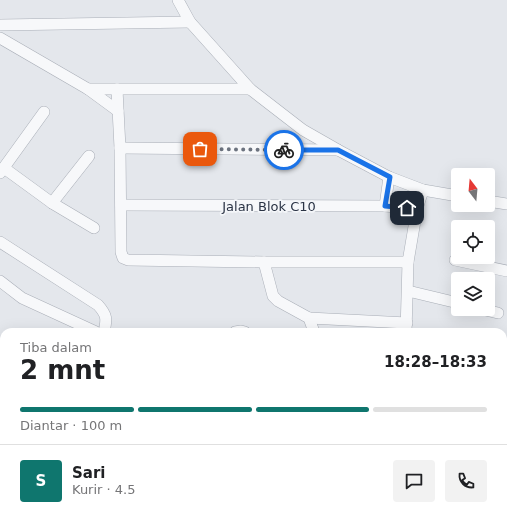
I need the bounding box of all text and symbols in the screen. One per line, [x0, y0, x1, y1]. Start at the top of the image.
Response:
courier [264, 130, 304, 170]
pin [183, 132, 217, 166]
icon: bag [189, 138, 211, 160]
icon: bike [273, 139, 295, 161]
north arrow [451, 168, 495, 212]
map controls [451, 168, 495, 316]
pin [390, 191, 424, 225]
icon: home [396, 197, 418, 219]
street label: Jalan Blok C10 [221, 199, 316, 214]
button: locate [451, 220, 495, 264]
button: layers [451, 272, 495, 316]
text: Tiba dalam [20, 340, 92, 355]
text: 18:28–18:33 [384, 353, 487, 371]
text: 2 mnt [20, 355, 105, 385]
text: Diantar · 100 m [20, 418, 122, 433]
button: chat [393, 460, 435, 502]
button: phone [445, 460, 487, 502]
text: Sari [72, 464, 105, 482]
text: S [36, 472, 46, 490]
text: Kurir · 4.5 [72, 482, 136, 497]

